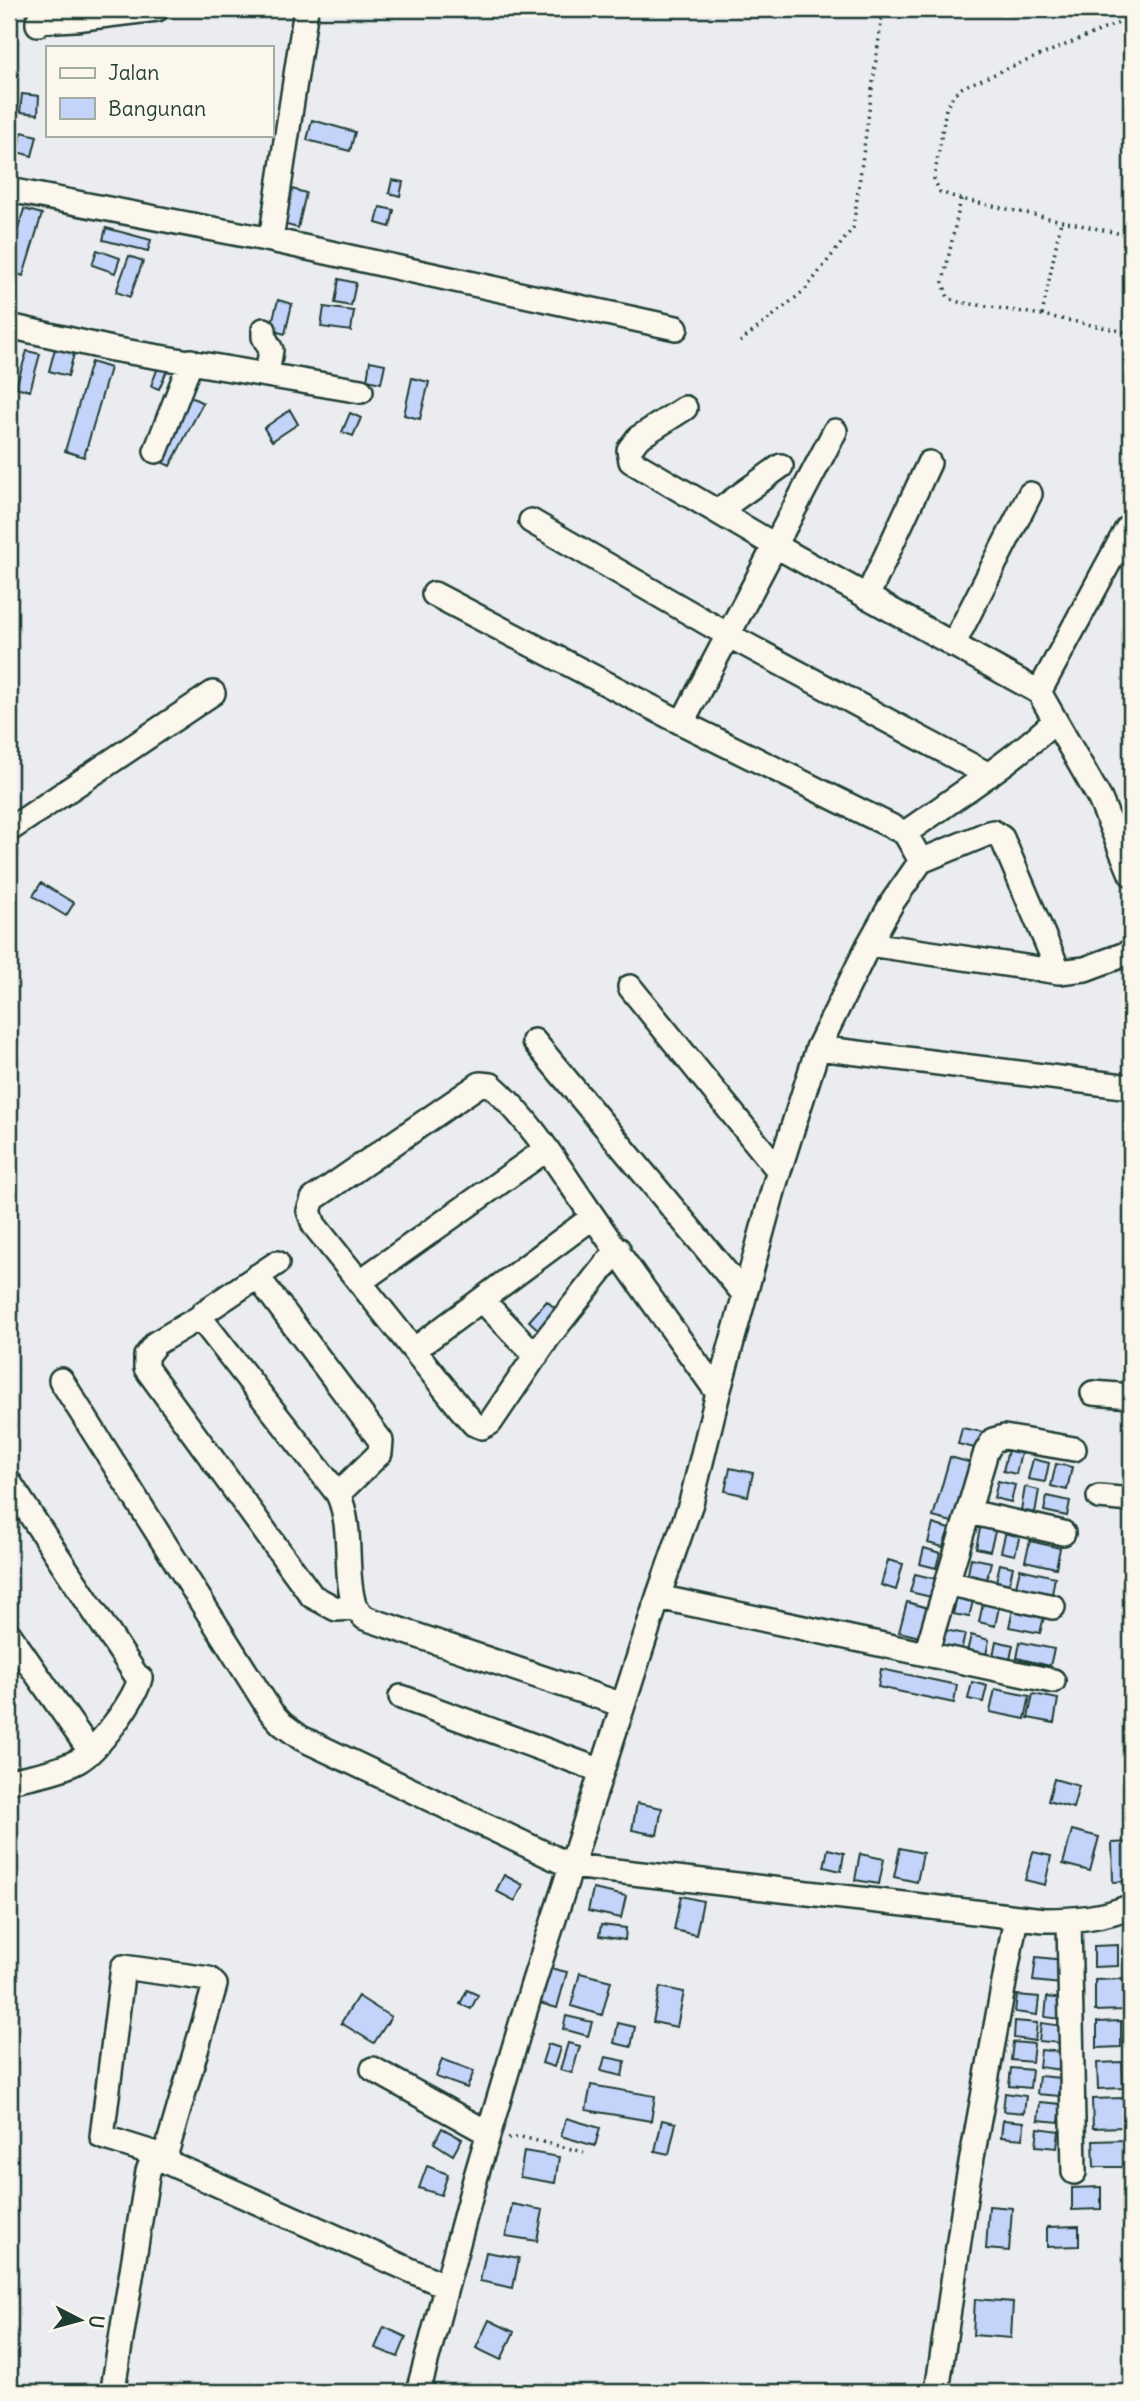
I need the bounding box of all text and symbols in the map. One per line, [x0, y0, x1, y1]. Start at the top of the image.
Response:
legend [46, 46, 273, 136]
text: Jalan [108, 59, 159, 86]
text: Bangunan [108, 95, 206, 122]
north arrow [46, 2286, 116, 2356]
text: U [84, 2314, 110, 2329]

